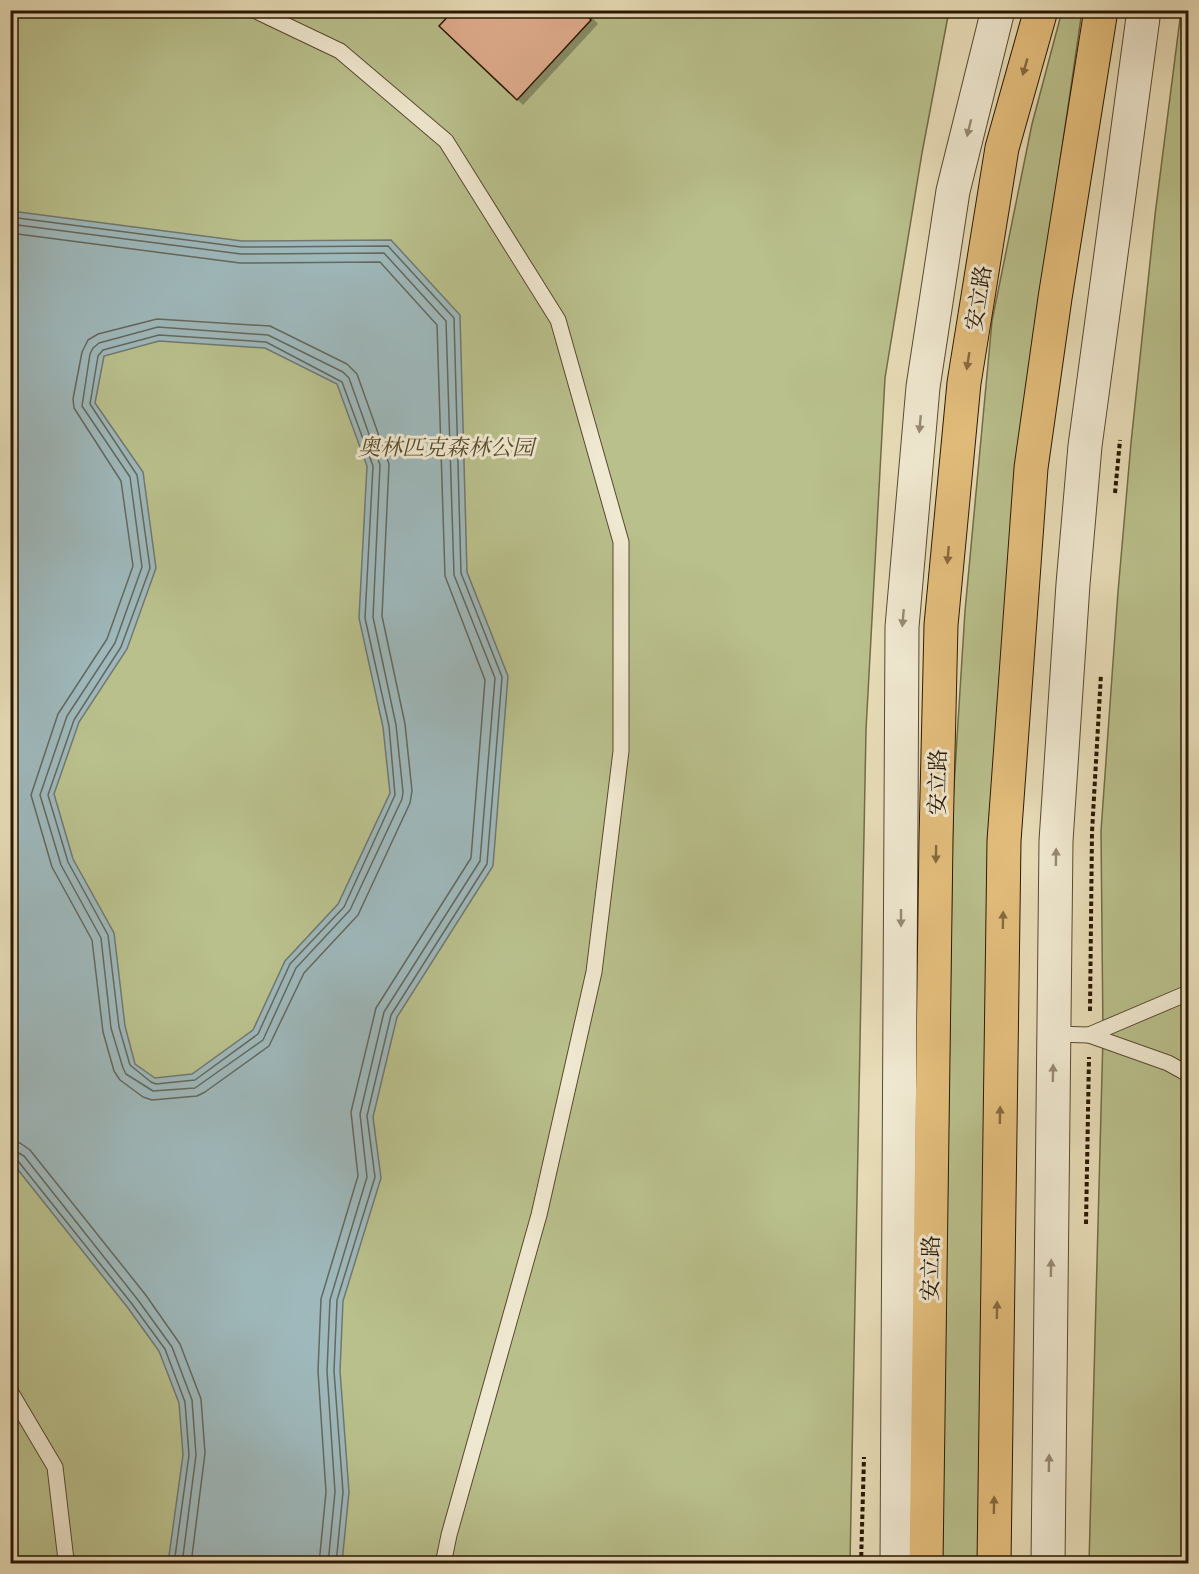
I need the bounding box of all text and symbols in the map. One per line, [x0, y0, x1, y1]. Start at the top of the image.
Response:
one-way arrow [1020, 58, 1029, 76]
one-way arrow [963, 119, 973, 138]
street label: 安立路 [960, 263, 1002, 334]
one-way arrow [963, 351, 972, 370]
one-way arrow [915, 415, 925, 434]
park label: 奥林匹克森林公园 [358, 434, 537, 466]
one-way arrow [943, 545, 953, 564]
one-way arrow [898, 609, 908, 628]
street label: 安立路 [923, 749, 957, 815]
one-way arrow [931, 845, 941, 864]
one-way arrow [1051, 848, 1061, 867]
one-way arrow [896, 909, 905, 928]
one-way arrow [998, 911, 1008, 930]
one-way arrow [1048, 1064, 1058, 1083]
one-way arrow [995, 1106, 1005, 1125]
street label: 安立路 [916, 1235, 950, 1301]
one-way arrow [1047, 1259, 1056, 1278]
one-way arrow [992, 1301, 1002, 1320]
one-way arrow [1045, 1454, 1054, 1473]
one-way arrow [990, 1496, 999, 1515]

